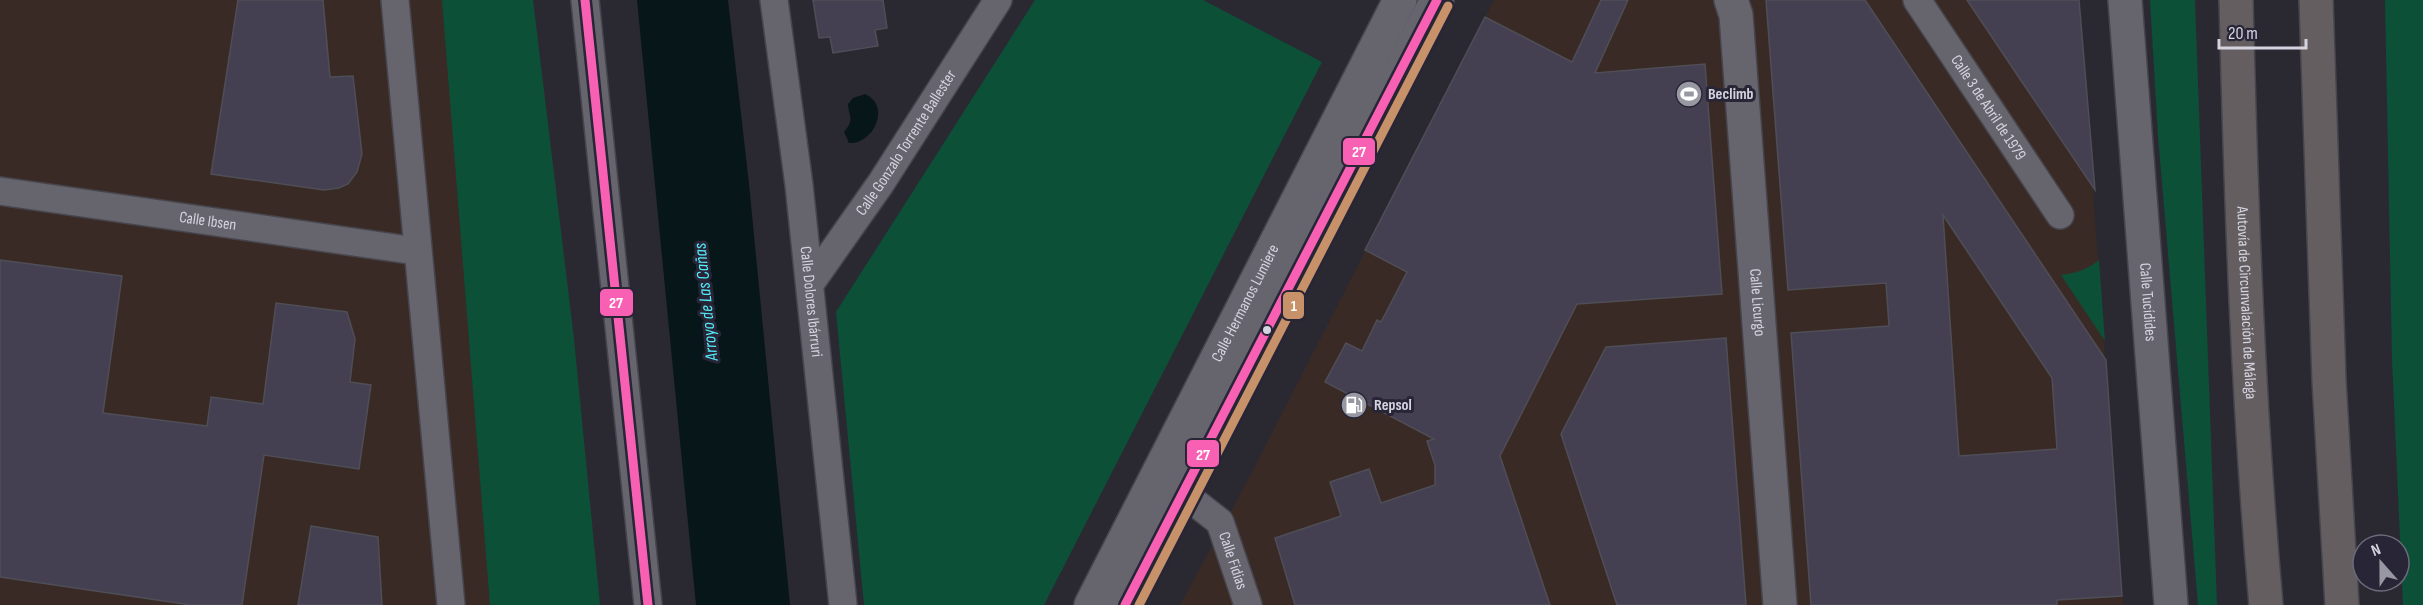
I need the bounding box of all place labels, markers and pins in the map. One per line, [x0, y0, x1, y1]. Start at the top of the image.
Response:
sports icon: Beclimb [1674, 79, 1704, 109]
place label: Beclimb [1708, 85, 1754, 104]
unlabelled marker [1261, 324, 1273, 336]
fuel station icon: Repsol [1339, 390, 1369, 420]
place label: Repsol [1374, 396, 1412, 415]

